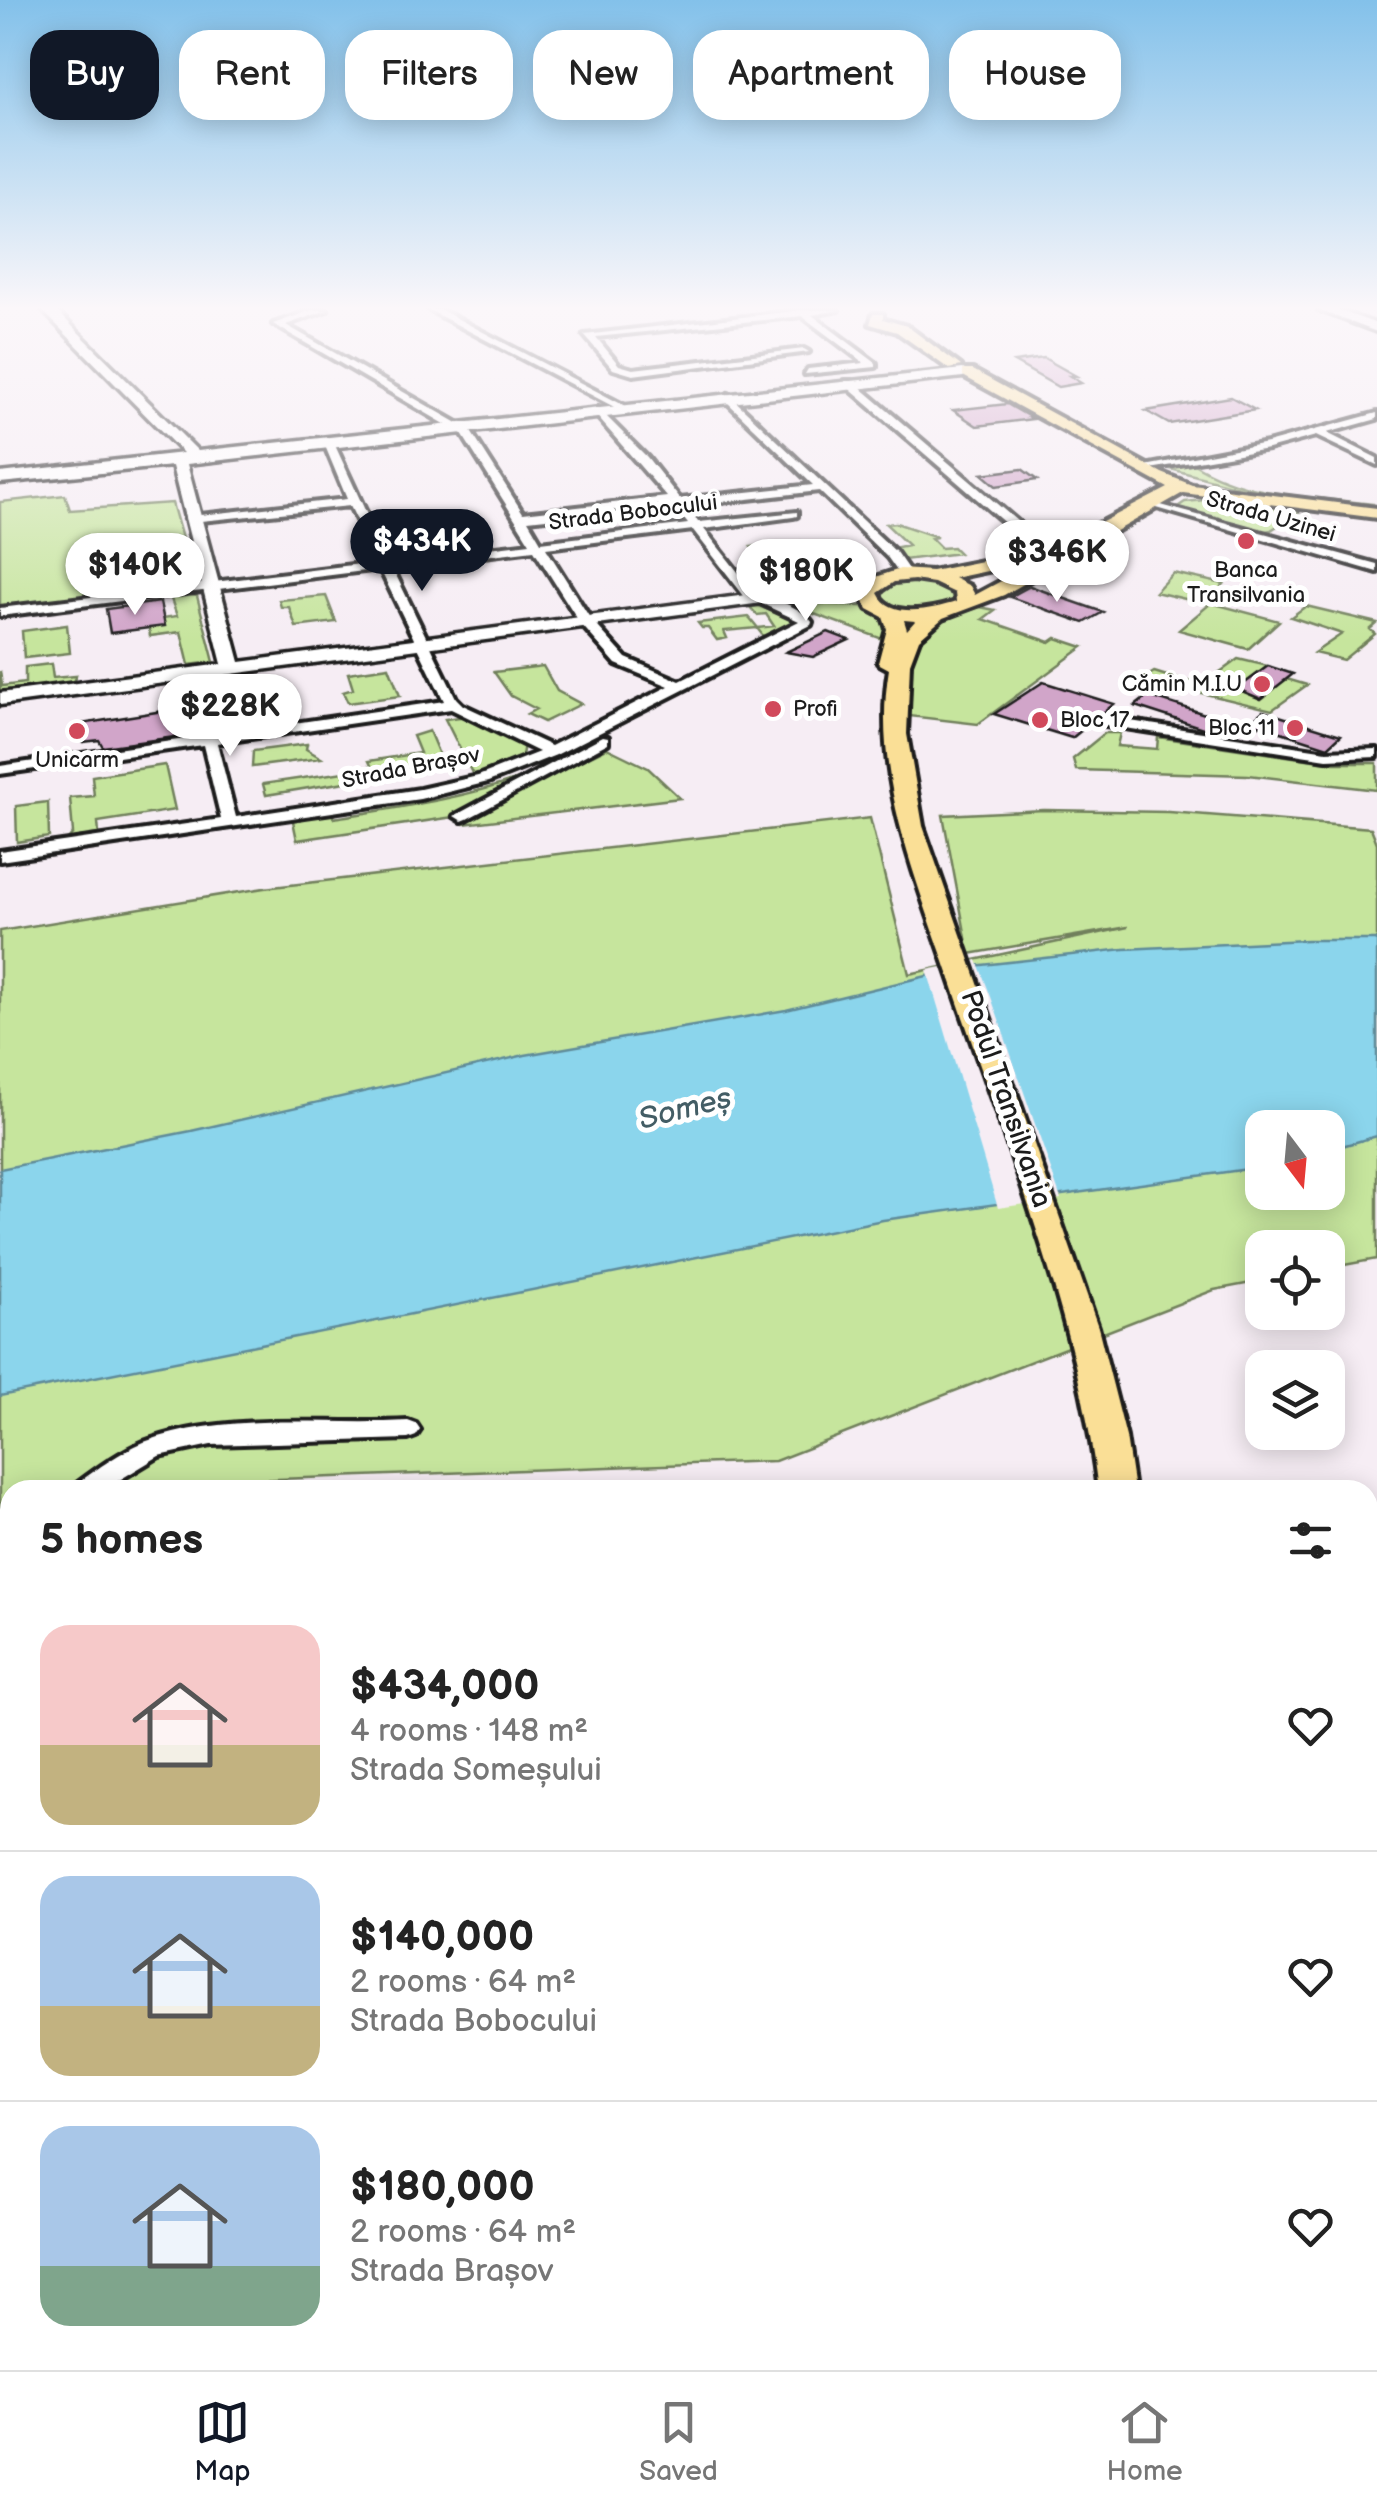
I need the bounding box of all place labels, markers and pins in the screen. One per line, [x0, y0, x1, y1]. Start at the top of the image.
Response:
pin: $434K [352, 509, 492, 594]
pin: $346K [987, 520, 1127, 605]
marker: Banca Transilvania [1235, 530, 1257, 552]
pin: $140K [65, 533, 205, 618]
pin: $180K [736, 539, 876, 624]
place label: Banca Transilvania [1187, 557, 1305, 609]
place label: Cămin M.I.U [1122, 671, 1242, 698]
marker: Cămin M.I.U [1251, 673, 1273, 695]
pin: $228K [160, 674, 300, 759]
place label: Profi [793, 696, 838, 723]
marker: Profi [762, 698, 784, 720]
place label: Bloc 17 [1060, 707, 1129, 734]
marker: Bloc 17 [1029, 709, 1051, 731]
place label: Bloc 11 [1208, 715, 1275, 742]
marker: Bloc 11 [1284, 717, 1306, 739]
marker: Unicarm [66, 720, 88, 742]
place label: Unicarm [35, 747, 119, 774]

